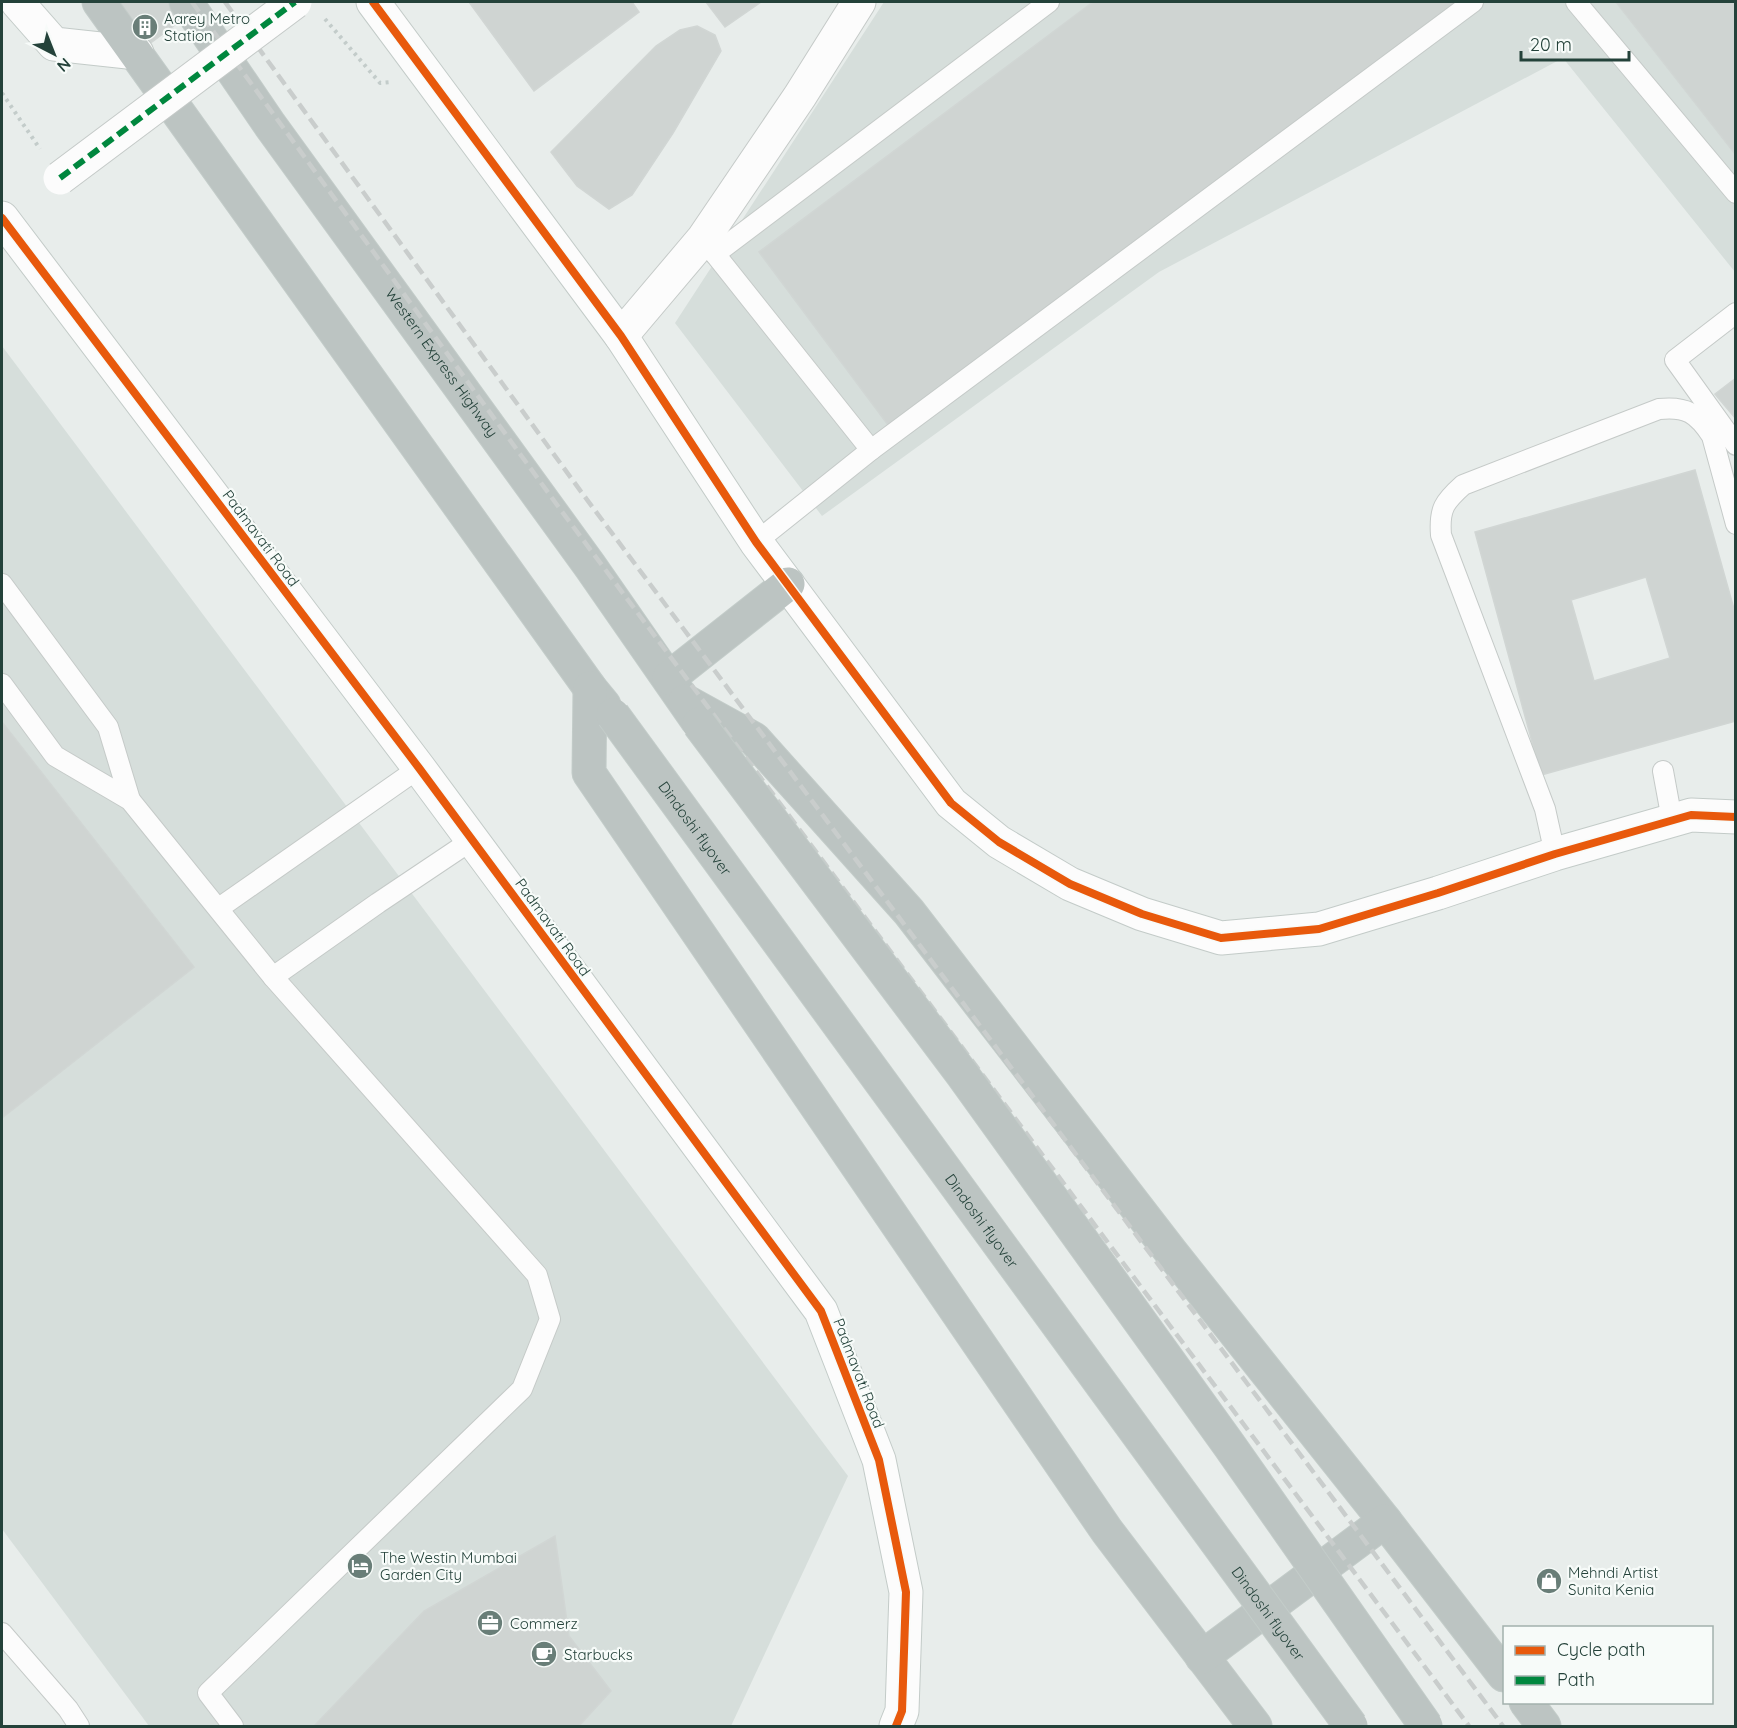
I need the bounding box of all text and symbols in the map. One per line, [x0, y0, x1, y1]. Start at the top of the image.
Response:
place label: Aarey Metro Station [164, 9, 250, 45]
building icon: Aarey Metro Station [130, 12, 160, 42]
north arrow [24, 24, 84, 84]
scale bar [1521, 24, 1629, 62]
text: 20 m [1530, 33, 1572, 56]
text: N [53, 54, 75, 77]
street label: Western Express Highway [382, 284, 503, 441]
street label: Padmavati Road [218, 486, 304, 590]
street label: Dindoshi flyover [655, 777, 736, 879]
street label: Padmavati Road [511, 874, 595, 980]
street label: Dindoshi flyover [941, 1170, 1023, 1272]
street label: Padmavati Road [829, 1315, 889, 1431]
place label: The Westin Mumbai Garden City [380, 1548, 517, 1584]
hotel icon: The Westin Mumbai Garden City [345, 1551, 375, 1581]
street label: Dindoshi flyover [1228, 1562, 1310, 1664]
place label: Mehndi Artist Sunita Kenia [1568, 1563, 1658, 1599]
shop icon: Mehndi Artist Sunita Kenia [1534, 1566, 1564, 1596]
office icon: Commerz [475, 1608, 505, 1638]
place label: Commerz [510, 1614, 578, 1633]
legend [1503, 1626, 1713, 1704]
text: Cycle path [1557, 1638, 1645, 1661]
cafe icon: Starbucks [529, 1639, 559, 1669]
place label: Starbucks [564, 1645, 633, 1664]
text: Path [1557, 1668, 1595, 1691]

